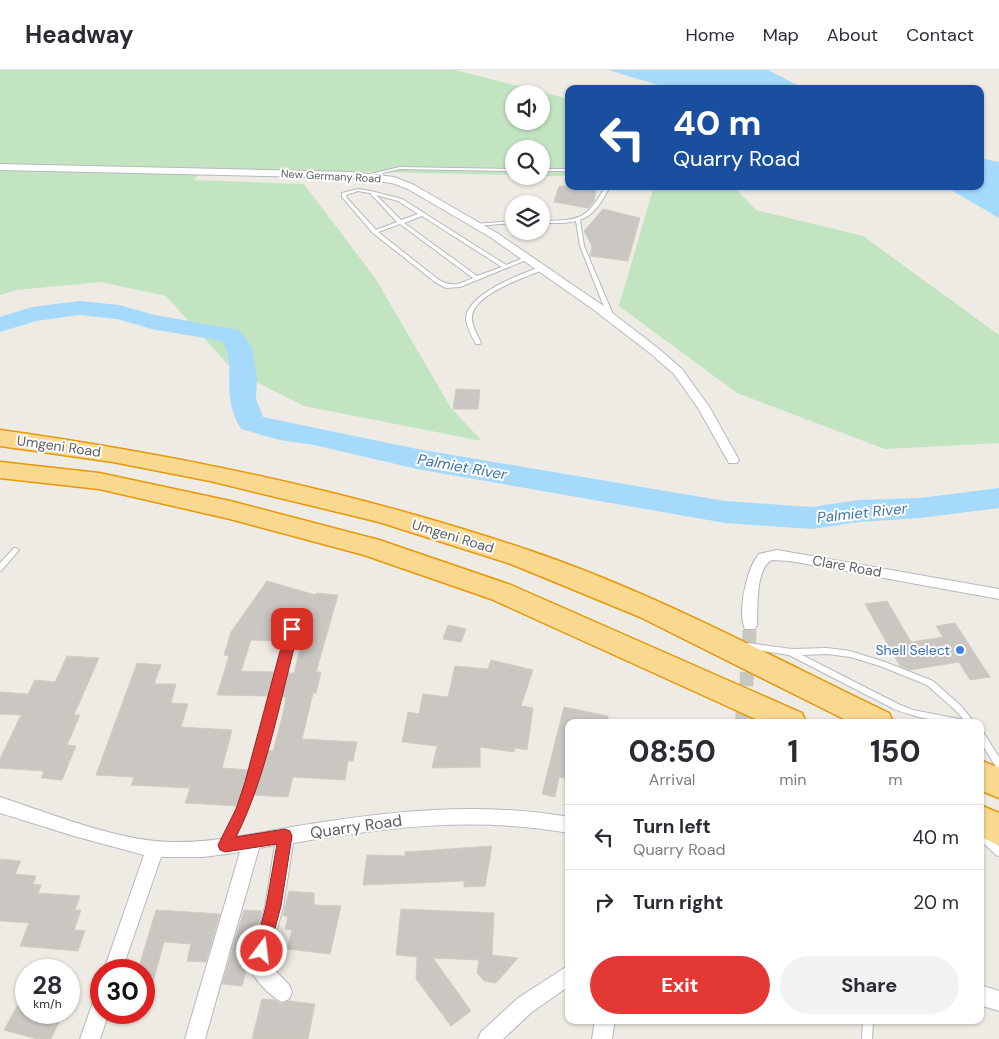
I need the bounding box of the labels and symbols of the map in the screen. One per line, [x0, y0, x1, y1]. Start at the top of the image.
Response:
street label: New Germany Road [281, 166, 381, 186]
street label: Umgeni Road [16, 431, 102, 461]
water label: Palmiet River [416, 449, 509, 485]
water label: Palmiet River [816, 498, 908, 528]
street label: Umgeni Road [410, 515, 496, 557]
street label: Clare Road [811, 551, 883, 581]
pin [271, 608, 313, 650]
place label: Shell Select [875, 641, 950, 659]
marker: Shell Select [954, 644, 966, 656]
street label: Quarry Road [309, 810, 403, 843]
position arrow [235, 924, 287, 976]
speed limit sign: 30 [90, 959, 155, 1024]

